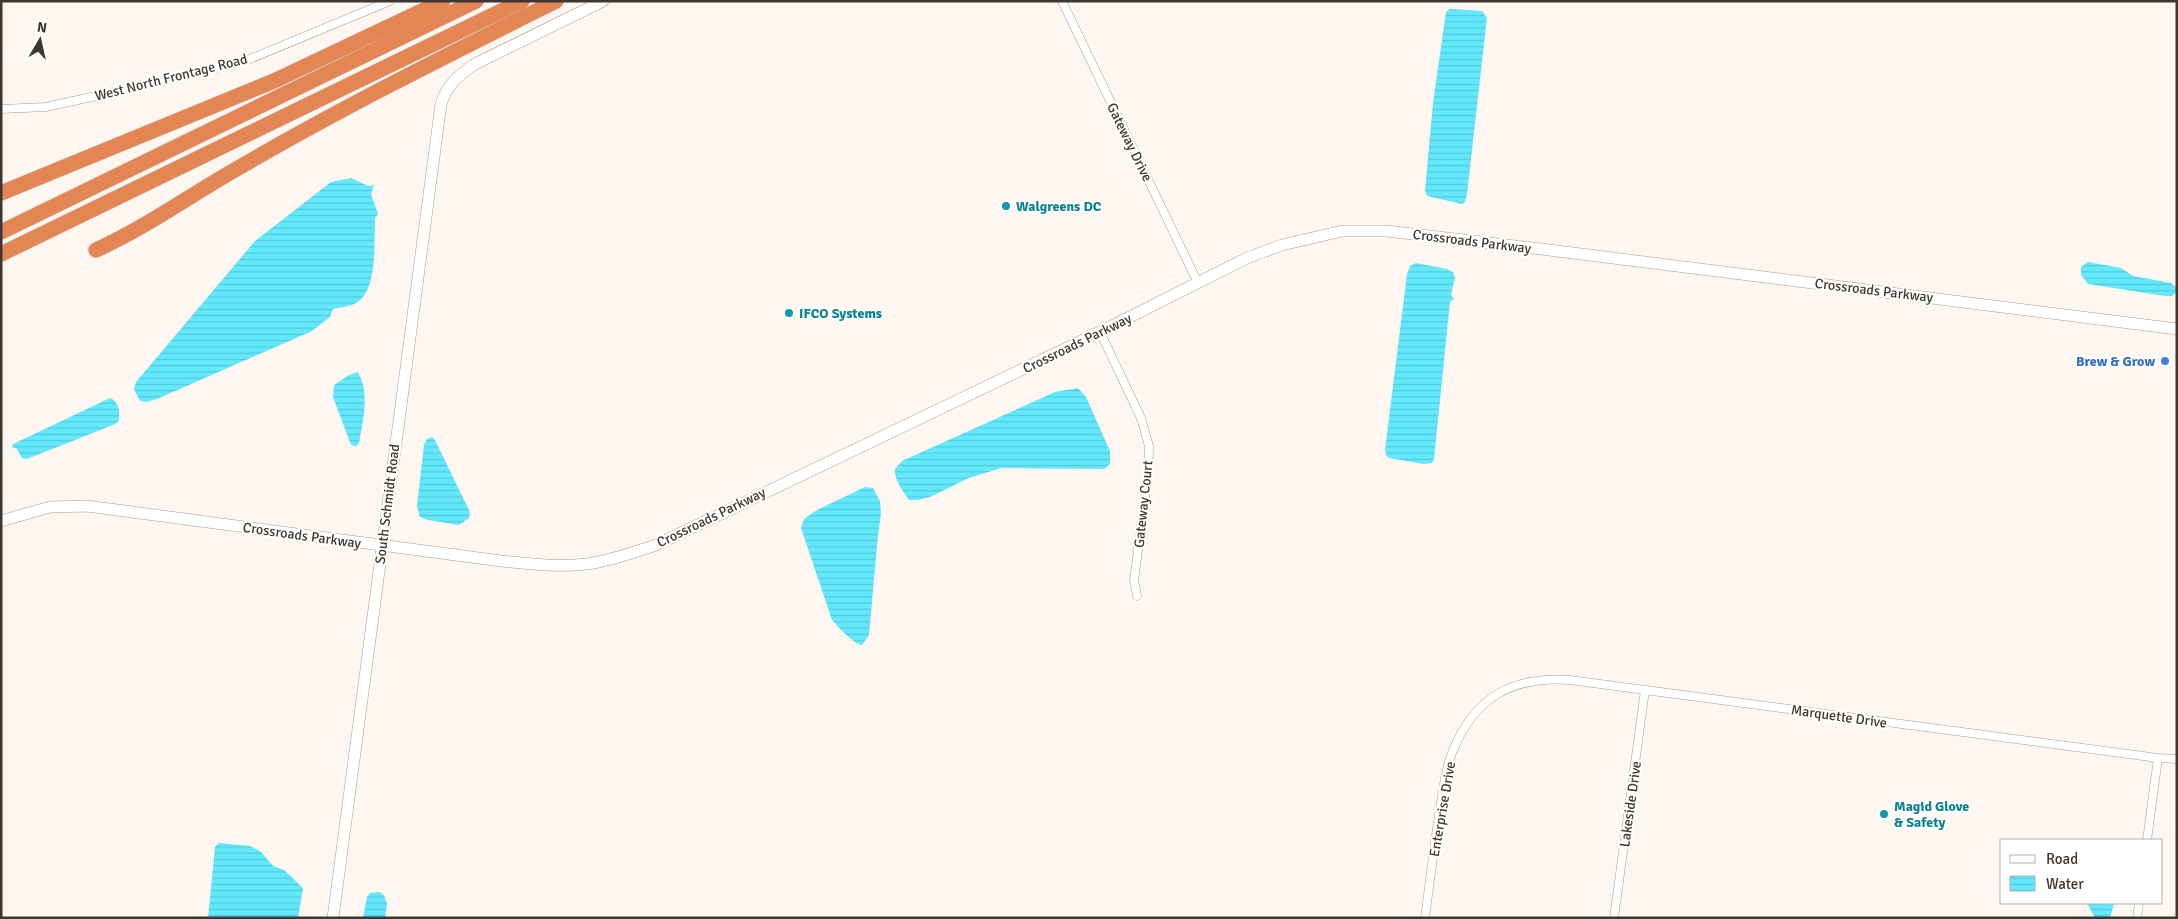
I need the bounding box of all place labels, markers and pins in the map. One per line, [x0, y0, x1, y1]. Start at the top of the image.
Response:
place label: Walgreens DC [1016, 198, 1102, 215]
marker: Walgreens DC [1000, 200, 1012, 212]
place label: IFCO Systems [799, 305, 882, 322]
marker: IFCO Systems [783, 307, 795, 319]
place label: Brew & Grow [2076, 353, 2155, 370]
marker: Brew & Grow [2159, 355, 2171, 367]
place label: Magid Glove & Safety [1894, 798, 1969, 831]
marker: Magid Glove & Safety [1878, 808, 1890, 820]

